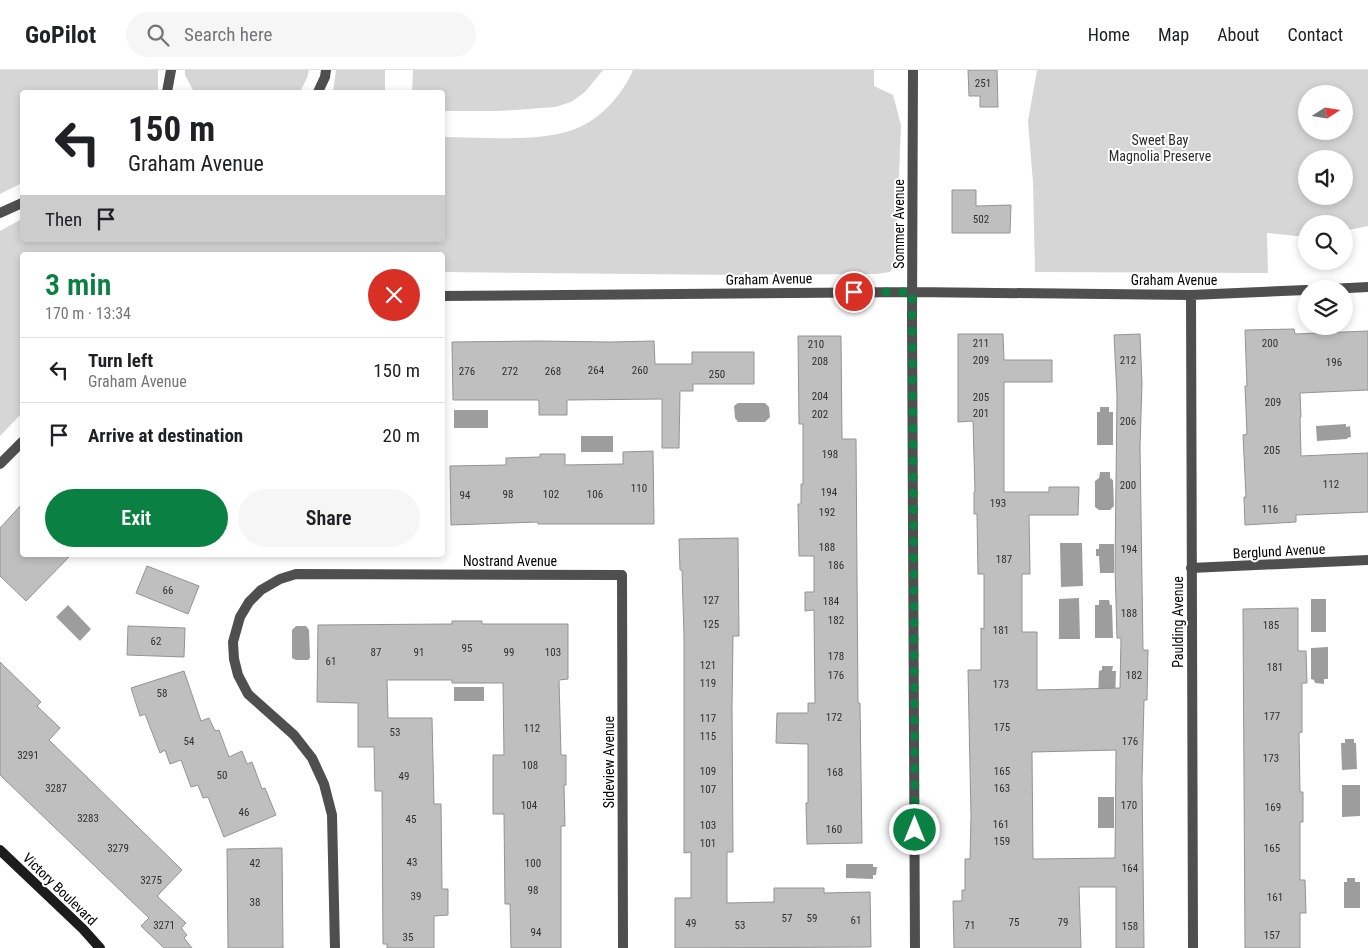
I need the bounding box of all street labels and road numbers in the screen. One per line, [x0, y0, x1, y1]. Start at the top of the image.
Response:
street label: Sommer Avenue [891, 179, 907, 269]
street label: Graham Avenue [726, 270, 813, 288]
street label: Graham Avenue [1131, 272, 1218, 288]
street label: Berglund Avenue [1232, 541, 1326, 561]
street label: Nostrand Avenue [463, 553, 558, 569]
street label: Paulding Avenue [1170, 576, 1186, 668]
street label: Sideview Avenue [601, 715, 617, 808]
street label: Victory Boulevard [20, 850, 100, 928]

